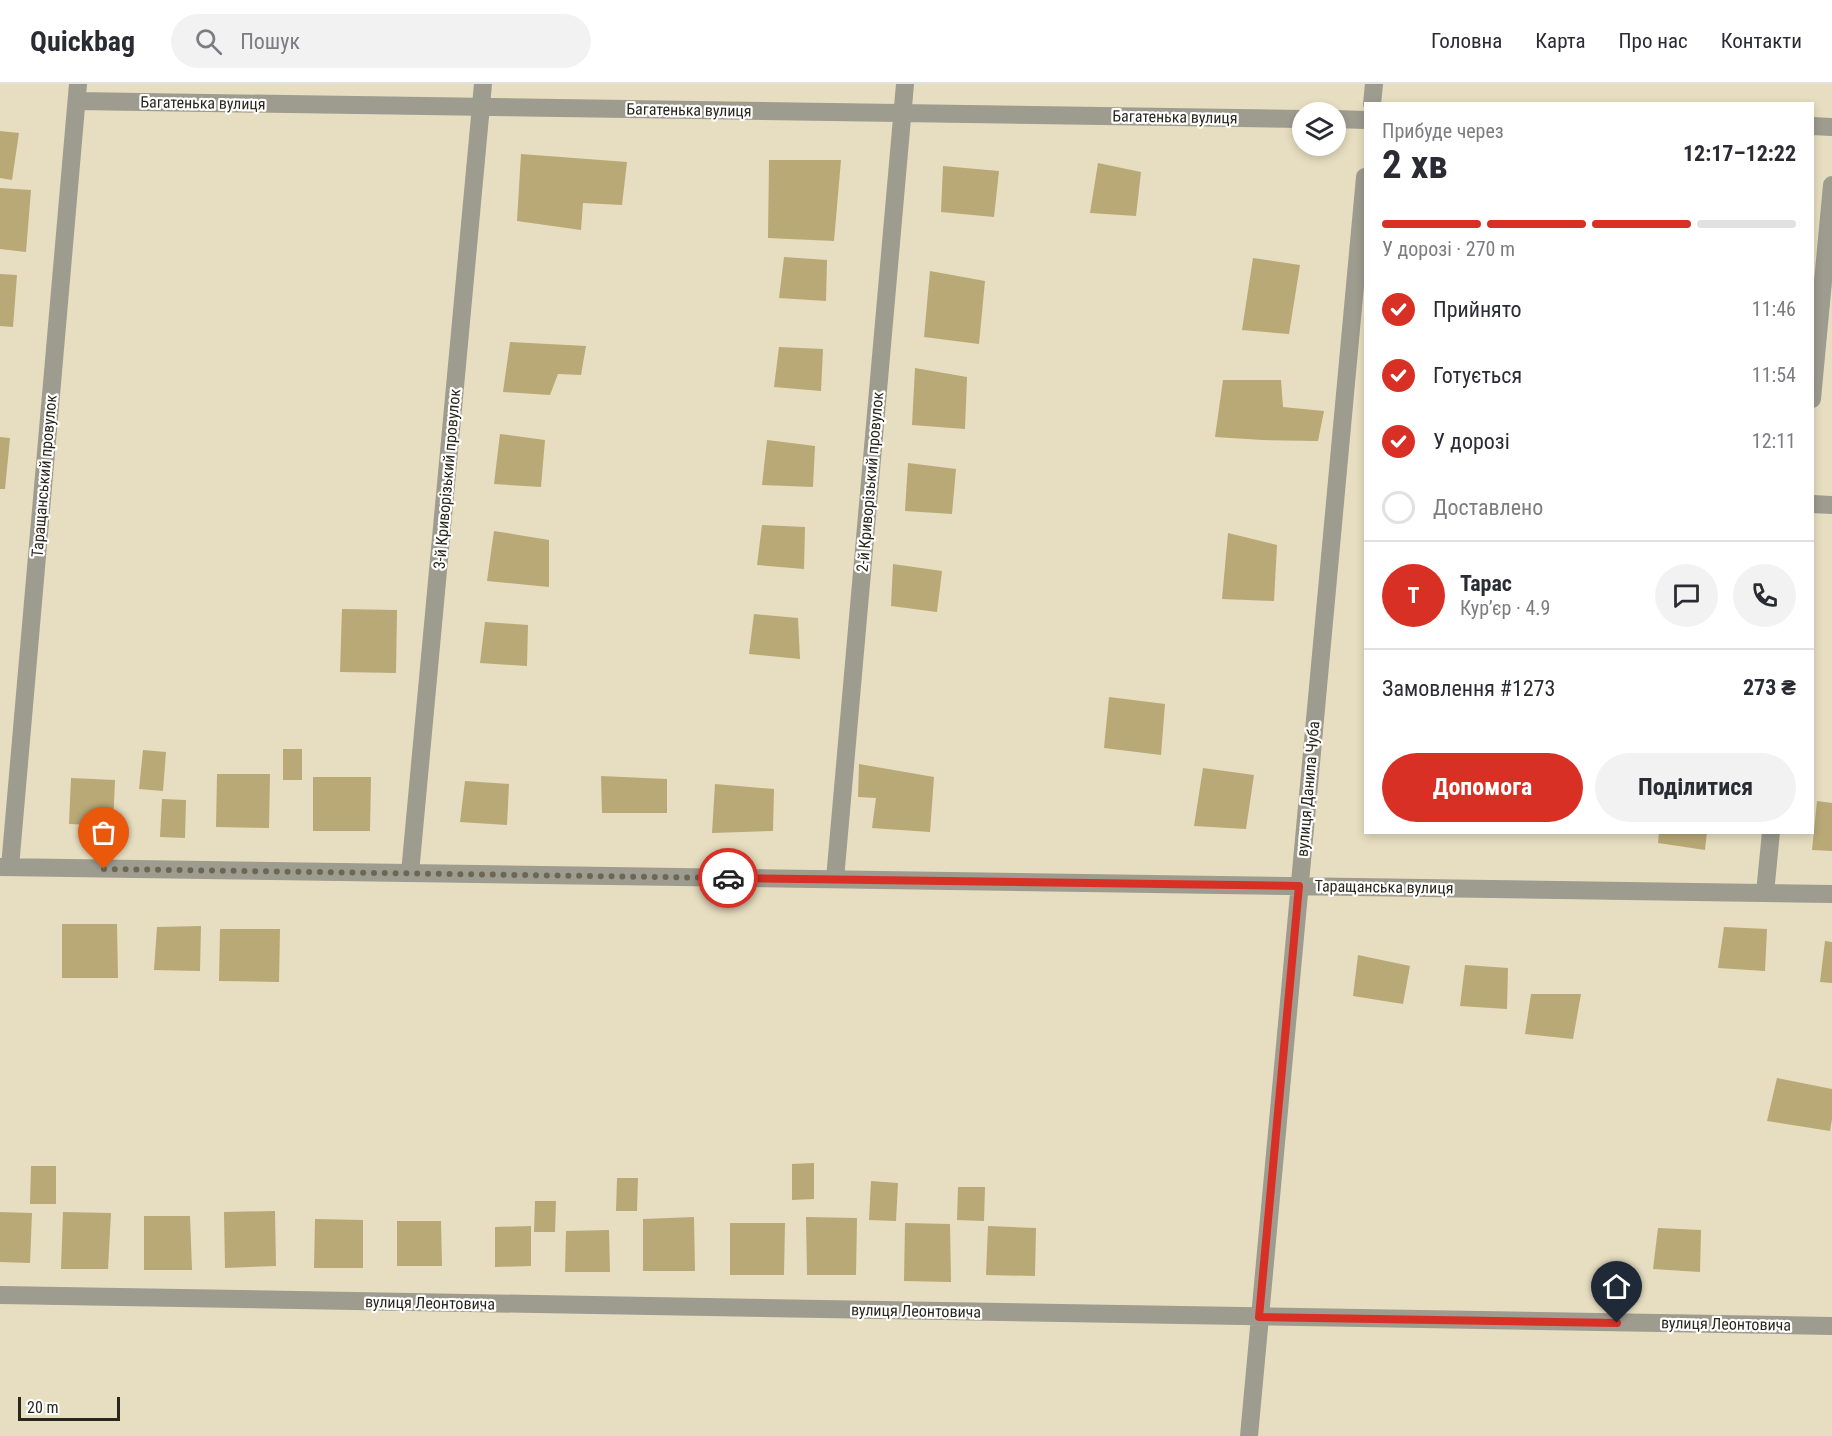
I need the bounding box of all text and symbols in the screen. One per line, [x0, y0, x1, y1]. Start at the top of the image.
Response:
search box [171, 14, 591, 68]
text: Quickbag [30, 25, 135, 58]
icon: search [192, 25, 225, 58]
text: Пошук [240, 29, 300, 54]
text: Головна [1431, 29, 1502, 53]
text: Карта [1535, 29, 1586, 53]
text: Про нас [1619, 29, 1688, 53]
text: Контакти [1721, 29, 1802, 53]
street label: Багатенька вулиця [140, 92, 266, 114]
street label: Багатенька вулиця [626, 99, 752, 121]
map controls [1292, 102, 1346, 156]
button: layers [1292, 102, 1346, 156]
street label: Багатенька вулиця [1112, 106, 1238, 128]
text: Прибуде через [1382, 119, 1504, 143]
text: 12:17–12:22 [1683, 141, 1796, 166]
text: 2 хв [1382, 142, 1448, 188]
text: У дорозі · 270 m [1382, 237, 1515, 261]
icon: check [1382, 293, 1415, 326]
text: Прийнято [1433, 297, 1522, 322]
text: 11:46 [1752, 297, 1796, 321]
icon: check [1382, 359, 1415, 392]
text: Готується [1433, 363, 1522, 388]
text: 11:54 [1752, 363, 1796, 387]
street label: 3-й Криворізький провулок [430, 388, 464, 570]
street label: 2-й Криворізький провулок [853, 391, 887, 573]
street label: Таращанський провулок [27, 394, 61, 558]
icon: check [1382, 425, 1415, 458]
text: У дорозі [1433, 429, 1510, 454]
text: 12:11 [1752, 429, 1796, 453]
text: Доставлено [1433, 495, 1543, 520]
button: chat [1655, 564, 1718, 627]
button: phone [1733, 564, 1796, 627]
text: Тарас [1460, 571, 1512, 596]
text: Т [1408, 583, 1419, 608]
text: Кур’єр · 4.9 [1460, 596, 1550, 620]
text: 273 ₴ [1743, 675, 1796, 700]
text: Замовлення #1273 [1382, 676, 1555, 701]
street label: вулиця Данила Чуба [1293, 720, 1323, 858]
button: Допомога [1382, 753, 1583, 822]
button: Поділитися [1595, 753, 1796, 822]
pin [78, 807, 129, 869]
icon: bag [87, 816, 120, 849]
courier [698, 848, 758, 908]
icon: car [712, 862, 745, 895]
street label: Таращанська вулиця [1314, 876, 1454, 898]
pin [1591, 1261, 1642, 1323]
icon: home [1600, 1270, 1633, 1303]
street label: вулиця Леонтовича [365, 1292, 495, 1314]
street label: вулиця Леонтовича [851, 1300, 981, 1322]
street label: вулиця Леонтовича [1661, 1313, 1791, 1335]
scale bar [18, 1394, 120, 1422]
text: 20 m [27, 1398, 59, 1417]

